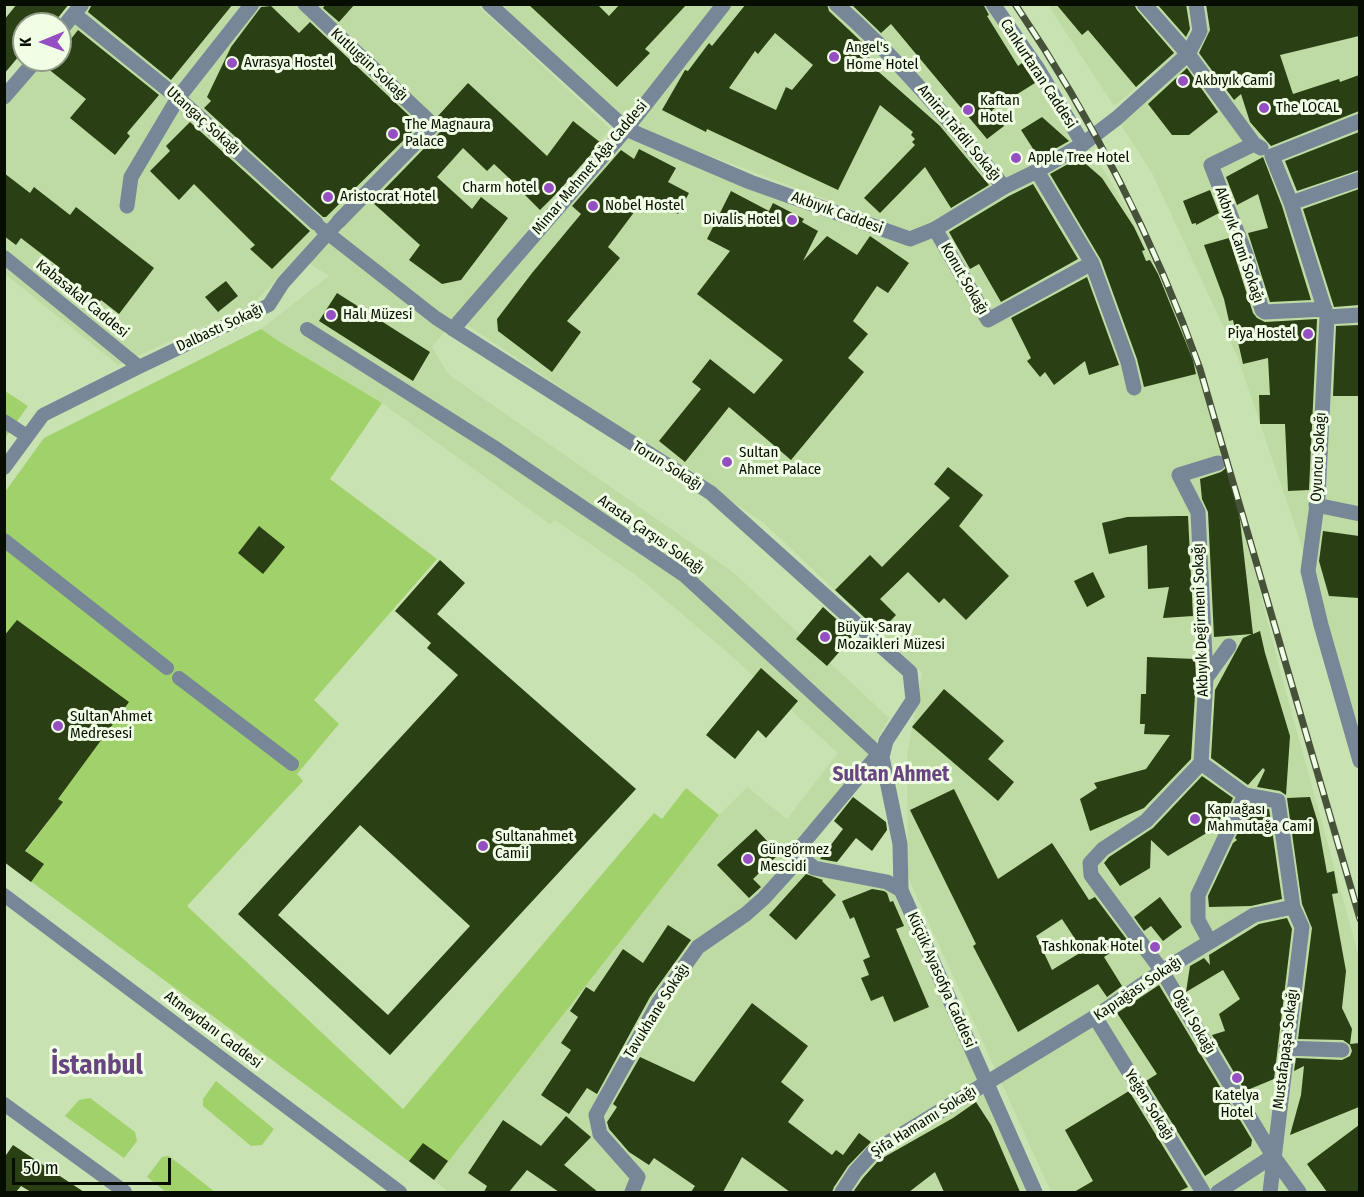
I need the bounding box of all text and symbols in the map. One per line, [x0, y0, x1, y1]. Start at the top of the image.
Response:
north arrow [12, 12, 72, 72]
street label: Cankurtaran Caddesi [996, 16, 1080, 132]
street label: Kutlugün Sokağı [327, 25, 411, 105]
text: K [16, 37, 35, 47]
place label: Angel's Home Hotel [846, 39, 918, 74]
marker: Angel's Home Hotel [827, 50, 841, 64]
place label: Avrasya Hostel [244, 54, 334, 72]
marker: Avrasya Hostel [225, 56, 239, 70]
place label: Akbıyık Cami [1195, 72, 1273, 90]
marker: Akbıyık Cami [1176, 74, 1190, 88]
street label: Amiral Tafdil Sokağı [914, 81, 1004, 185]
street label: Utangaç Sokağı [162, 83, 244, 159]
place label: Kaftan Hotel [980, 92, 1020, 127]
street label: Mimar Mehmet Ağa Caddesi [529, 97, 651, 239]
place label: The LOCAL [1276, 99, 1339, 117]
marker: The LOCAL [1257, 101, 1271, 115]
marker: Kaftan Hotel [961, 103, 975, 117]
place label: The Magnaura Palace [405, 116, 491, 151]
marker: The Magnaura Palace [386, 127, 400, 141]
place label: Apple Tree Hotel [1028, 149, 1129, 167]
marker: Apple Tree Hotel [1009, 151, 1023, 165]
place label: Charm hotel [462, 179, 537, 197]
marker: Charm hotel [542, 181, 556, 195]
street label: Akbıyık Cami Sokağı [1211, 185, 1267, 305]
place label: Aristocrat Hotel [340, 188, 436, 206]
street label: Akbıyık Caddesi [789, 188, 885, 238]
marker: Aristocrat Hotel [321, 190, 335, 204]
place label: Nobel Hostel [605, 197, 684, 215]
marker: Nobel Hostel [586, 199, 600, 213]
place label: Divalis Hotel [703, 211, 780, 229]
marker: Divalis Hotel [785, 213, 799, 227]
street label: Konut Sokağı [936, 240, 992, 318]
street label: Kabasakal Caddesi [32, 256, 132, 342]
street label: Dalbastı Sokağı [174, 300, 266, 356]
place label: Halı Müzesi [343, 306, 412, 324]
marker: Halı Müzesi [324, 308, 338, 322]
place label: Piya Hostel [1228, 325, 1296, 343]
marker: Piya Hostel [1301, 327, 1315, 341]
street label: Oyuncu Sokağı [1308, 412, 1330, 502]
street label: Torun Sokağı [629, 438, 705, 494]
place label: Sultan Ahmet Palace [739, 444, 821, 479]
marker: Sultan Ahmet Palace [720, 455, 734, 469]
street label: Arasta Çarşısı Sokağı [594, 492, 708, 578]
street label: Akbıyık Değirmeni Sokağı [1189, 543, 1213, 697]
place label: Büyük Saray Mozaikleri Müzesi [837, 619, 945, 654]
marker: Büyük Saray Mozaikleri Müzesi [818, 630, 832, 644]
place label: Sultan Ahmet Medresesi [70, 708, 152, 743]
marker: Sultan Ahmet Medresesi [51, 719, 65, 733]
district label: Sultan Ahmet [833, 762, 949, 788]
place label: Kapıağası Mahmutağa Cami [1207, 801, 1312, 836]
marker: Kapıağası Mahmutağa Cami [1188, 812, 1202, 826]
place label: Sultanahmet Camii [495, 828, 573, 863]
marker: Sultanahmet Camii [476, 839, 490, 853]
place label: Güngörmez Mescidi [760, 841, 829, 876]
marker: Güngörmez Mescidi [741, 852, 755, 866]
street label: Küçük Ayasofya Caddesi [903, 909, 979, 1051]
place label: Tashkonak Hotel [1042, 938, 1143, 956]
marker: Tashkonak Hotel [1148, 940, 1162, 954]
street label: Kapıağası Sokağı [1091, 953, 1185, 1025]
street label: Tavukhane Sokağı [620, 960, 694, 1062]
street label: Oğul Sokağı [1167, 986, 1219, 1058]
street label: Atmeydanı Caddesi [161, 987, 265, 1073]
street label: Mustafapaşa Sokağı [1270, 988, 1302, 1110]
district label: İstanbul [51, 1050, 143, 1082]
street label: Yeğen Sokağı [1120, 1066, 1178, 1144]
marker: Katelya Hotel [1230, 1071, 1244, 1085]
street label: Şifa Hamamı Sokağı [868, 1082, 980, 1162]
place label: Katelya Hotel [1215, 1087, 1259, 1122]
scale bar [15, 1146, 174, 1184]
text: 50 m [23, 1157, 59, 1179]

